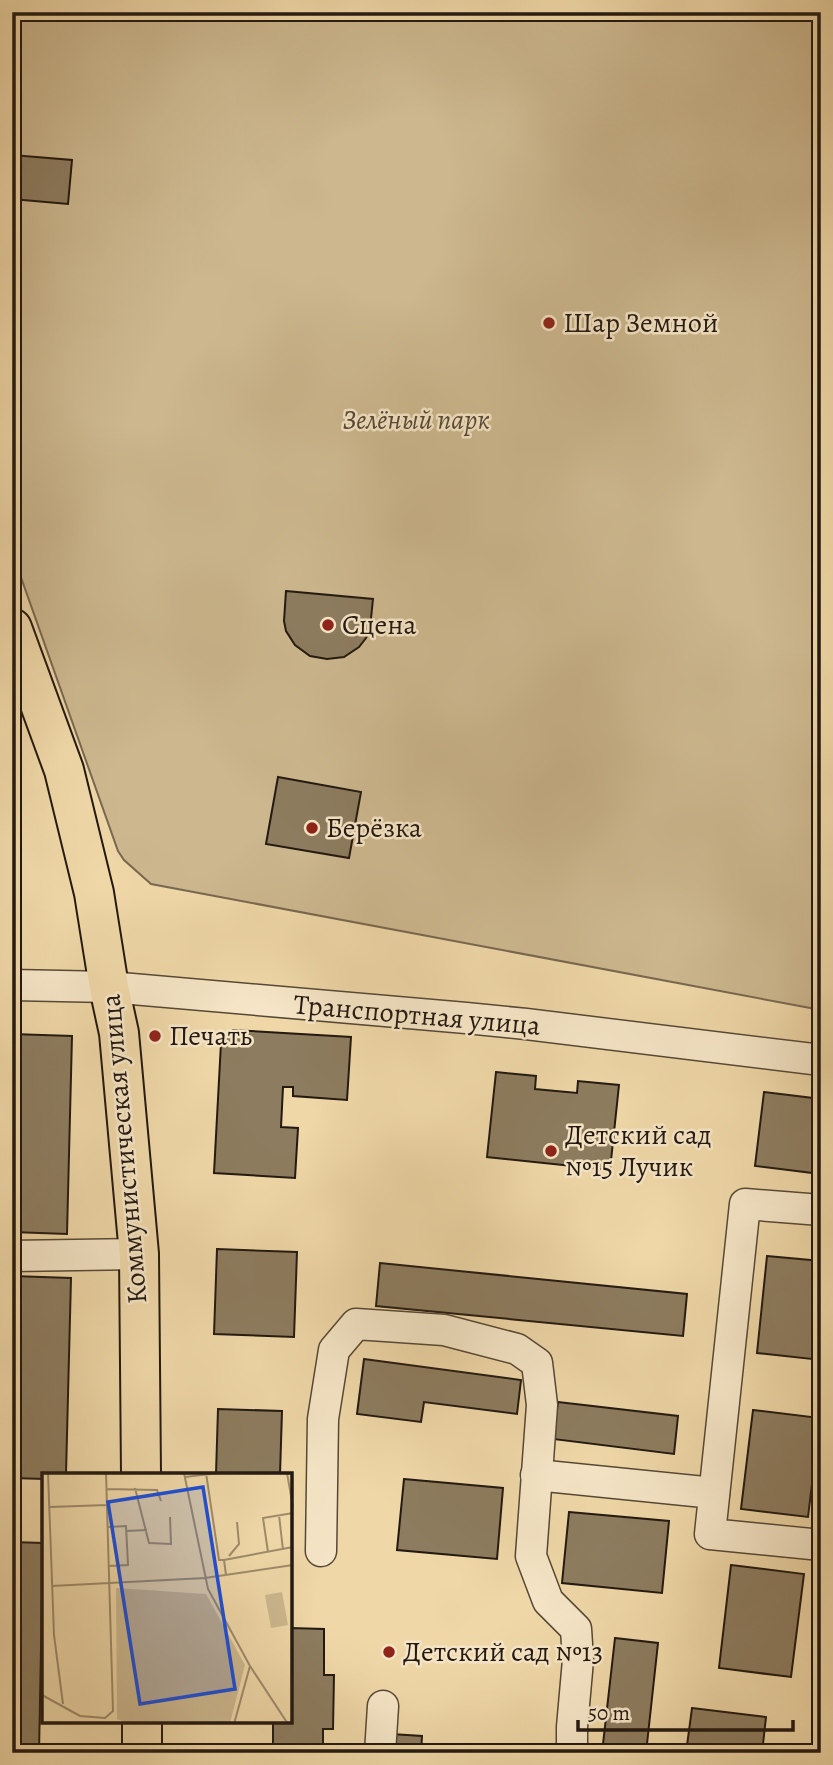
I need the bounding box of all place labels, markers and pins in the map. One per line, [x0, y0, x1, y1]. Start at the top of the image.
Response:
place label: Шар Земной [563, 304, 718, 342]
marker: Шар Земной [541, 315, 557, 331]
place label: Сцена [342, 606, 417, 644]
marker: Сцена [320, 617, 336, 633]
place label: Берёзка [326, 809, 422, 847]
marker: Берёзка [304, 820, 320, 836]
place label: Печать [169, 1017, 252, 1055]
marker: Печать [147, 1028, 163, 1044]
place label: Детский сад №15 Лучик [565, 1116, 712, 1186]
marker: Детский сад №15 Лучик [543, 1143, 559, 1159]
place label: Детский сад №13 [403, 1633, 603, 1671]
marker: Детский сад №13 [381, 1644, 397, 1660]

